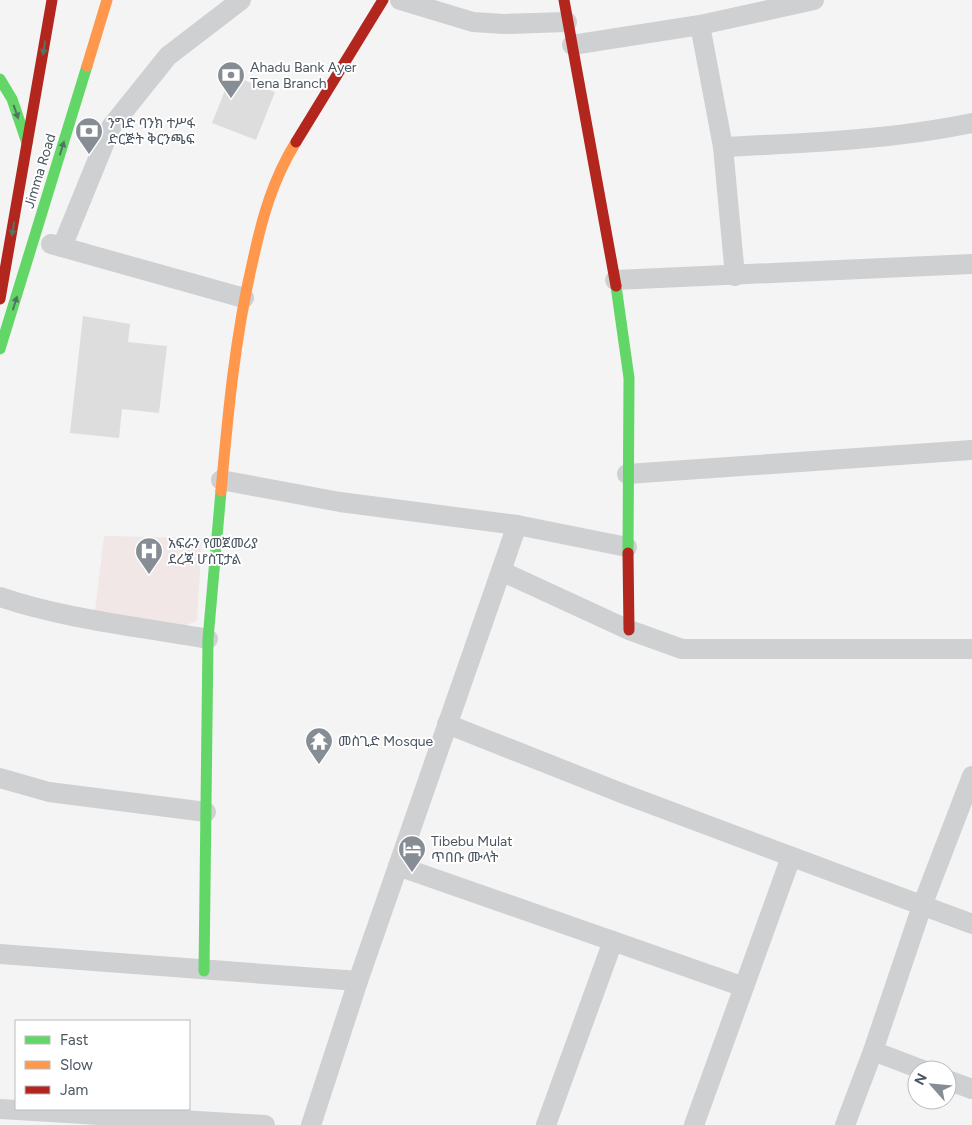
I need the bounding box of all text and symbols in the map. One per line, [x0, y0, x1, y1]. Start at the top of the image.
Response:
one-way arrow [40, 40, 48, 56]
place label: Ahadu Bank Ayer Tena Branch [250, 59, 357, 92]
bank icon: Ahadu Bank Ayer Tena Branch [216, 60, 246, 99]
one-way arrow [12, 105, 20, 120]
place label: ንግድ ባንክ ተሥፋ ድርጅት ቅርንጫፍ [108, 115, 196, 148]
bank icon: ንግድ ባንክ ተሥፋ ድርጅት ቅርንጫፍ [74, 116, 104, 155]
street label: Jimma Road [21, 132, 59, 210]
one-way arrow [59, 140, 67, 155]
one-way arrow [8, 222, 16, 238]
one-way arrow [11, 295, 19, 310]
place label: አፍራን የመጀመሪያ ደረጃ ሆስፒታል [168, 535, 258, 568]
hospital icon: አፍራን የመጀመሪያ ደረጃ ሆስፒታል [134, 536, 164, 575]
temple icon: መስጊድ Mosque [304, 726, 334, 765]
place label: መስጊድ Mosque [338, 733, 434, 750]
place label: Tibebu Mulat ጥበቡ ሙላት [431, 833, 512, 866]
hotel icon: Tibebu Mulat ጥበቡ ሙላት [397, 834, 427, 873]
legend [15, 1020, 190, 1110]
text: Fast [60, 1031, 89, 1049]
text: Slow [60, 1056, 93, 1074]
north arrow [907, 1060, 957, 1110]
text: N [911, 1071, 931, 1088]
text: Jam [60, 1081, 88, 1099]

